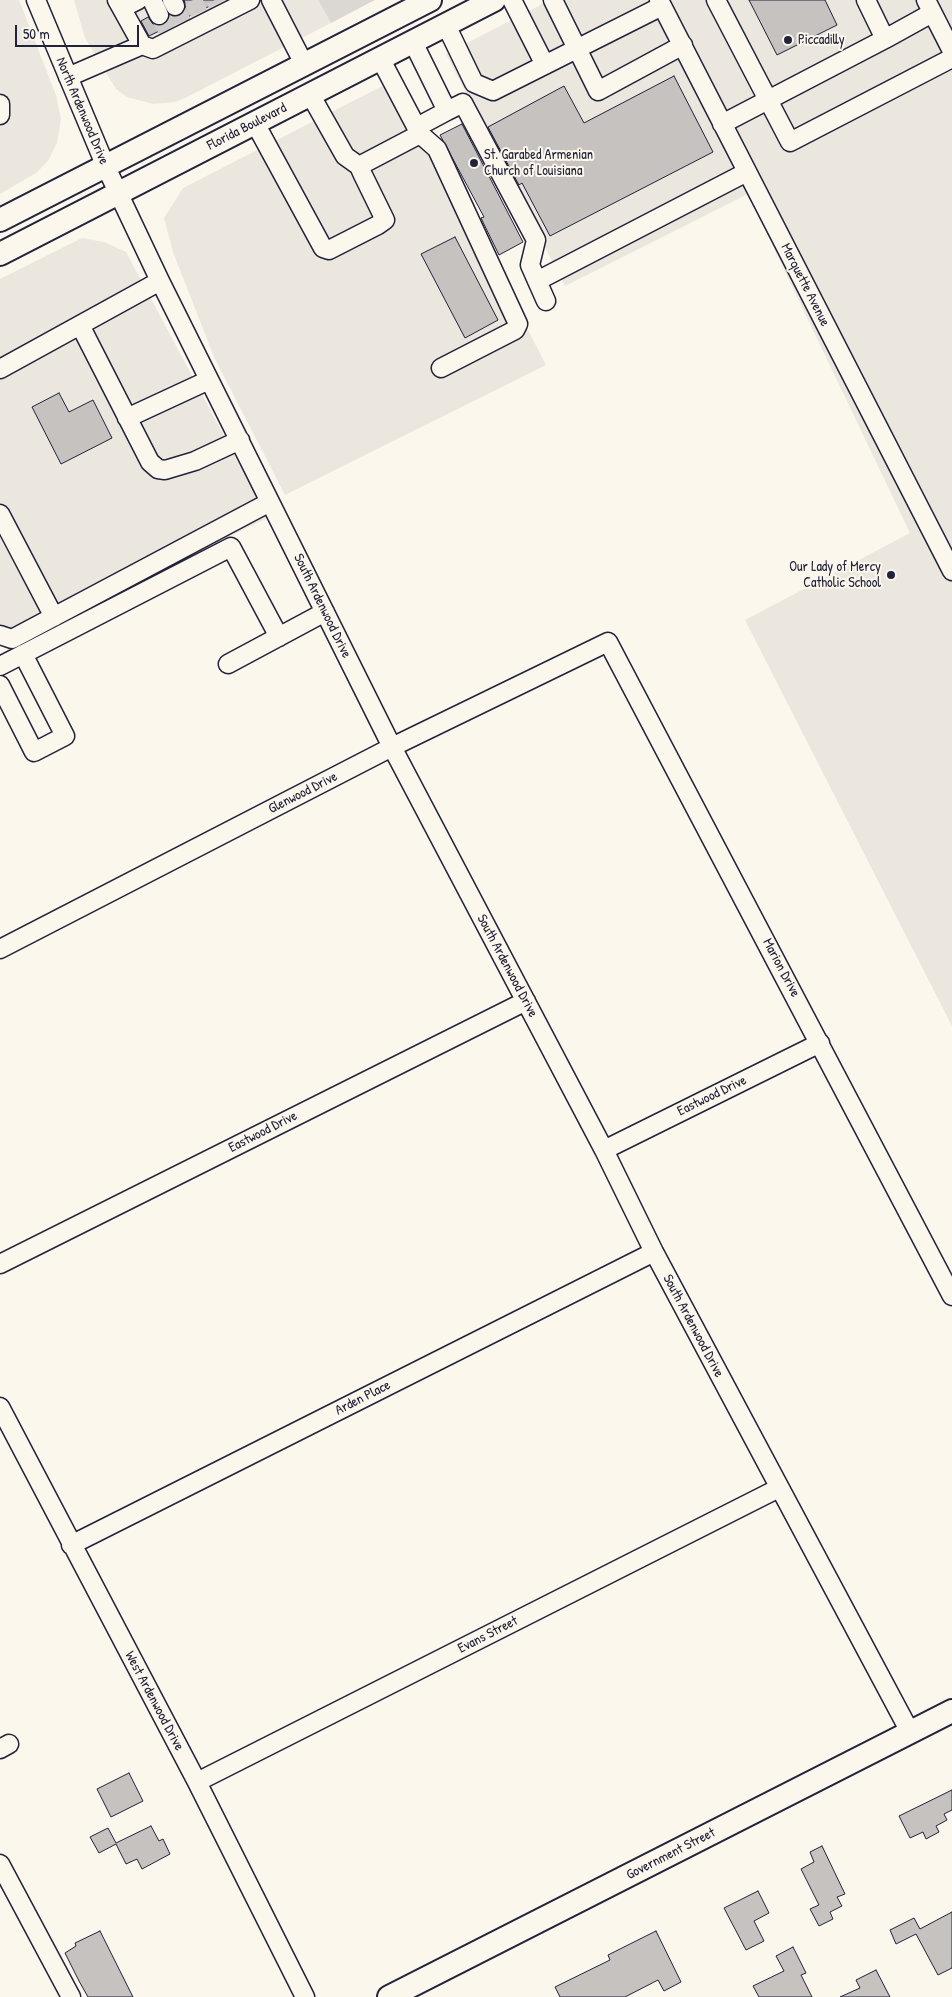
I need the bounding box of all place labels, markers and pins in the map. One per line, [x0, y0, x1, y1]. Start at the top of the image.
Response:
place label: Piccadilly [798, 32, 845, 48]
marker: Piccadilly [782, 34, 794, 46]
place label: St. Garabed Armenian Church of Louisiana [484, 147, 593, 180]
marker: St. Garabed Armenian Church of Louisiana [468, 157, 480, 169]
place label: Our Lady of Mercy Catholic School [789, 559, 881, 592]
marker: Our Lady of Mercy Catholic School [885, 569, 897, 581]

